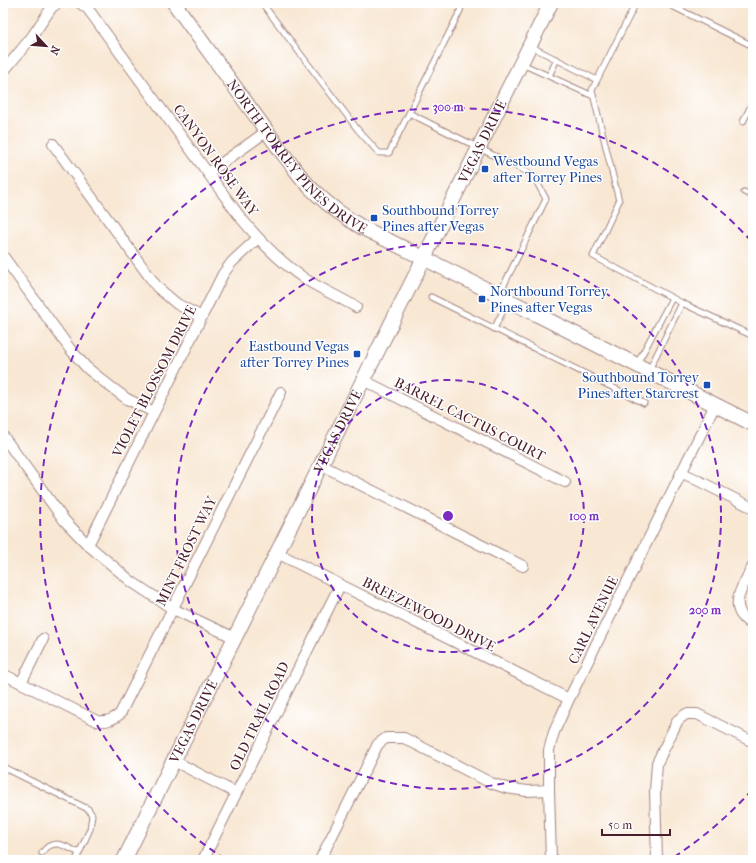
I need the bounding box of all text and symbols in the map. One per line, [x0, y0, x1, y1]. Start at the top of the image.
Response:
north arrow [26, 26, 66, 66]
text: N [47, 44, 62, 57]
street label: NORTH TORREY PINES DRIVE [223, 76, 371, 238]
street label: VEGAS DRIVE [454, 97, 511, 187]
text: 300 m [433, 100, 464, 115]
street label: CANYON ROSE WAY [169, 101, 262, 220]
place label: Westbound Vegas after Torrey Pines [492, 153, 602, 186]
marker: Westbound Vegas after Torrey Pines [480, 164, 490, 174]
place label: Southbound Torrey Pines after Vegas [382, 202, 499, 235]
marker: Southbound Torrey Pines after Vegas [369, 213, 379, 223]
place label: Northbound Torrey Pines after Vegas [490, 283, 609, 316]
marker: Northbound Torrey Pines after Vegas [477, 294, 487, 304]
street label: VIOLET BLOSSOM DRIVE [108, 302, 200, 461]
place label: Eastbound Vegas after Torrey Pines [240, 338, 349, 371]
marker: Eastbound Vegas after Torrey Pines [352, 349, 362, 359]
place label: Southbound Torrey Pines after Starcrest [578, 369, 700, 402]
street label: BARREL CACTUS COURT [392, 374, 549, 465]
marker: Southbound Torrey Pines after Starcrest [702, 380, 712, 390]
street label: VEGAS DRIVE [310, 387, 366, 477]
street label: MINT FROST WAY [152, 493, 221, 609]
centre of rings [441, 509, 455, 523]
text: 100 m [569, 509, 600, 523]
street label: BREEZEWOOD DRIVE [359, 573, 499, 656]
street label: CARL AVENUE [565, 573, 622, 667]
text: 200 m [689, 603, 722, 617]
street label: OLD TRAIL ROAD [226, 659, 293, 773]
street label: VEGAS DRIVE [165, 677, 222, 767]
scale bar [602, 811, 670, 837]
text: 50 m [608, 818, 632, 832]

